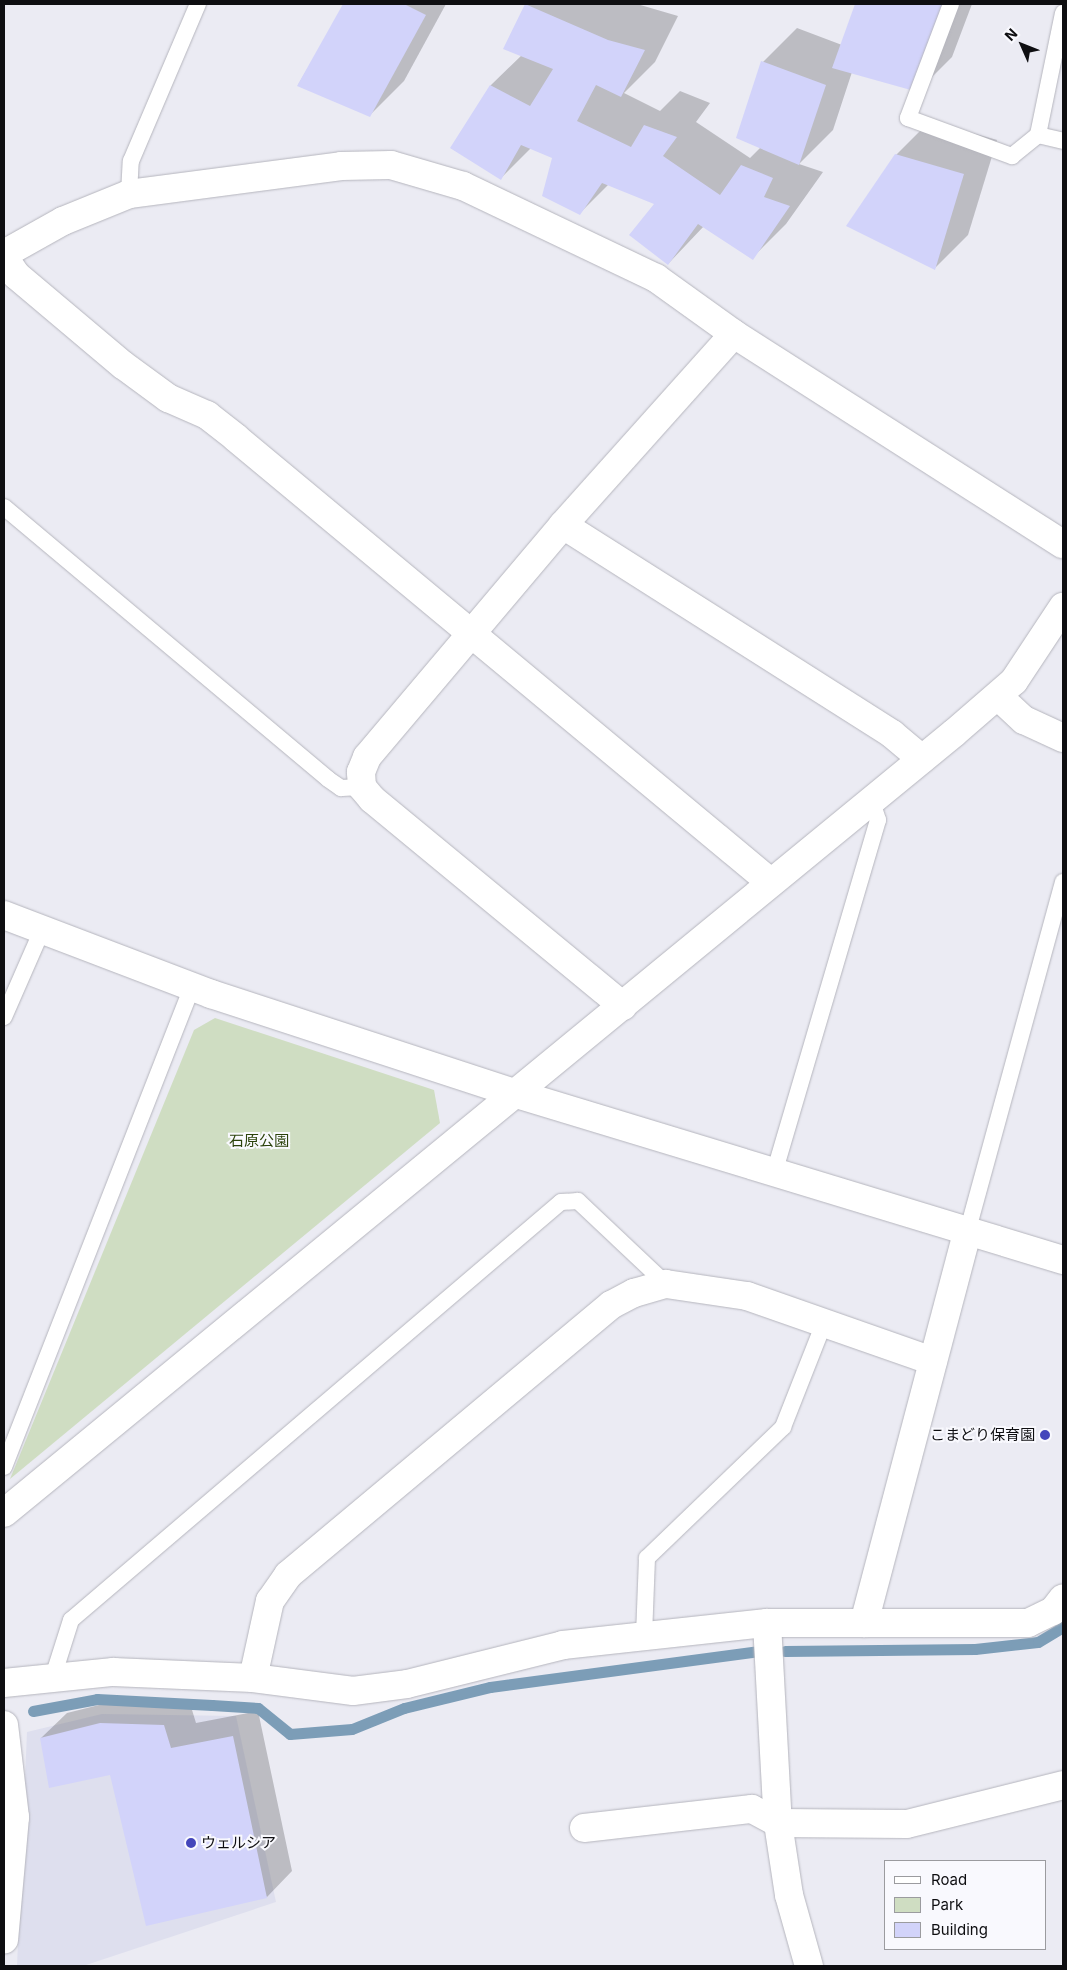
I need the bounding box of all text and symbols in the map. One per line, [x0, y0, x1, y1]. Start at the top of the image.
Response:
north arrow [997, 20, 1047, 70]
text: N [1001, 24, 1021, 44]
park label: 石原公園 [229, 1132, 289, 1150]
place label: こまどり保育園 [930, 1426, 1035, 1444]
marker: こまどり保育園 [1039, 1429, 1051, 1441]
place label: ウェルシア [201, 1834, 276, 1852]
marker: ウェルシア [185, 1837, 197, 1849]
legend [884, 1860, 1047, 1950]
text: Road [931, 1870, 967, 1889]
text: Park [931, 1895, 963, 1914]
text: Building [931, 1920, 988, 1939]

